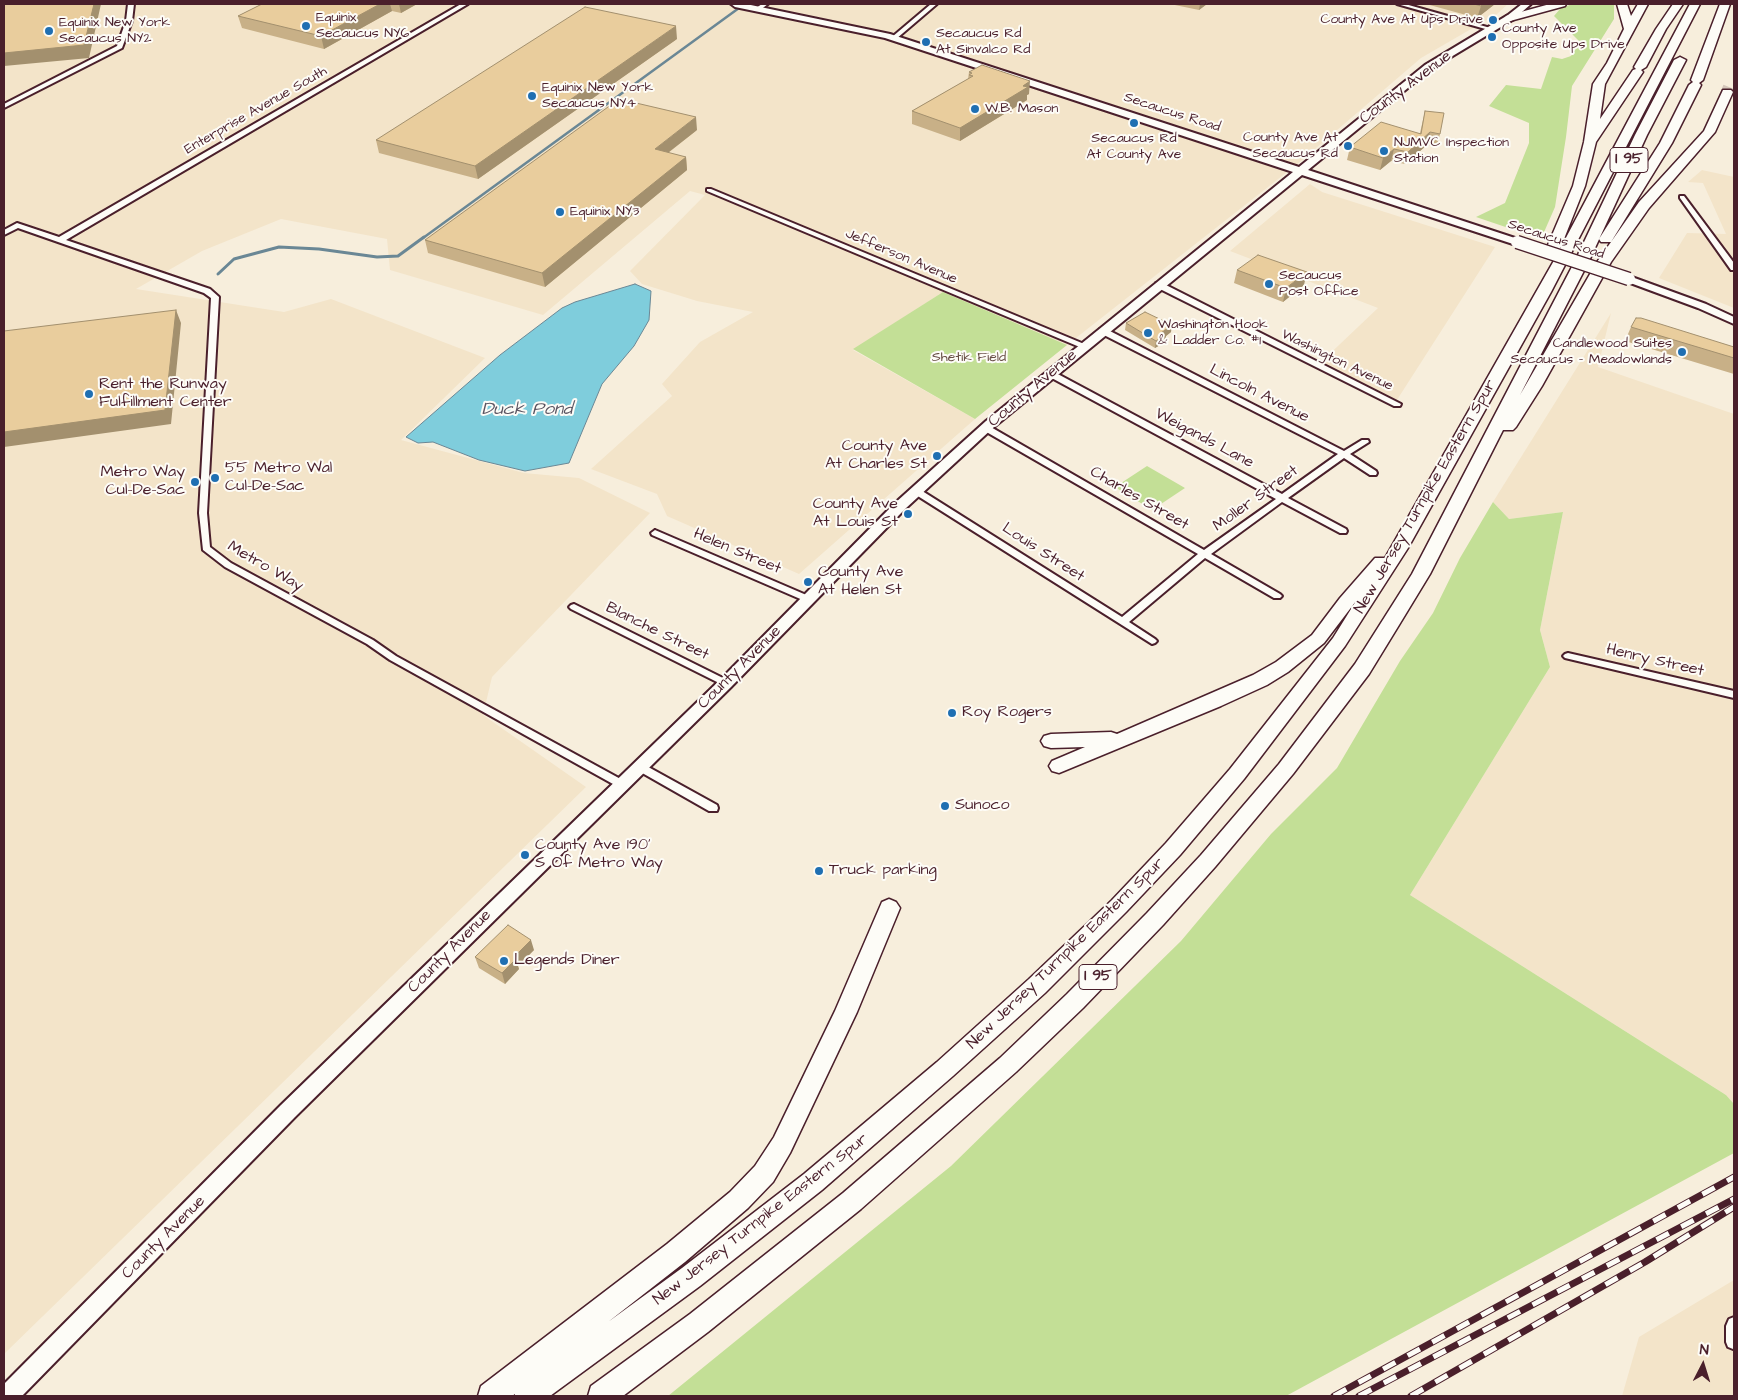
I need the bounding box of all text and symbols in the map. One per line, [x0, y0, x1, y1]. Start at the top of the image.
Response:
place label: Equinix Secaucus NY6 [316, 10, 409, 42]
place label: County Ave At Ups Drive [1320, 12, 1483, 28]
marker: County Ave At Ups Drive [1487, 14, 1499, 26]
place label: Equinix New York Secaucus NY2 [59, 15, 170, 48]
marker: Equinix Secaucus NY6 [300, 20, 312, 32]
place label: County Ave Opposite Ups Drive [1502, 21, 1625, 54]
marker: Equinix New York Secaucus NY2 [43, 25, 55, 37]
place label: Secaucus Rd At Sinvalco Rd [936, 26, 1030, 58]
marker: County Ave Opposite Ups Drive [1486, 31, 1498, 43]
marker: Secaucus Rd At Sinvalco Rd [920, 36, 932, 48]
street label: County Avenue [1356, 47, 1456, 129]
street label: Enterprise Avenue South [182, 63, 330, 159]
place label: Equinix New York Secaucus NY4 [542, 80, 653, 112]
street label: Secaucus Road [1122, 89, 1222, 137]
marker: Equinix New York Secaucus NY4 [526, 90, 538, 102]
place label: W.B. Mason [985, 101, 1058, 117]
marker: W.B. Mason [969, 103, 981, 115]
marker: Secaucus Rd At County Ave [1128, 117, 1140, 129]
place label: County Ave At Secaucus Rd [1243, 130, 1338, 162]
place label: Secaucus Rd At County Ave [1087, 131, 1181, 164]
place label: NJMVC Inspection Station [1394, 135, 1509, 168]
marker: County Ave At Secaucus Rd [1342, 140, 1354, 152]
marker: NJMVC Inspection Station [1378, 145, 1390, 157]
road number: I 95 [1610, 148, 1648, 172]
place label: Equinix NY3 [570, 204, 639, 220]
marker: Equinix NY3 [554, 206, 566, 218]
street label: Secaucus Road [1506, 216, 1606, 264]
street label: Jefferson Avenue [843, 226, 959, 288]
place label: Secaucus Post Office [1279, 268, 1359, 300]
marker: Secaucus Post Office [1263, 278, 1275, 290]
place label: Washington Hook & Ladder Co. #1 [1158, 317, 1268, 350]
marker: Washington Hook & Ladder Co. #1 [1142, 327, 1154, 339]
street label: Washington Avenue [1278, 327, 1396, 395]
place label: Candlewood Suites Secaucus - Meadowlands [1511, 336, 1672, 368]
street label: County Avenue [985, 346, 1081, 432]
marker: Candlewood Suites Secaucus - Meadowlands [1676, 346, 1688, 358]
park label: Shetik Field [932, 350, 1006, 366]
street label: Lincoln Avenue [1206, 361, 1312, 427]
place label: Rent the Runway Fulfillment Center [99, 375, 232, 413]
street label: New Jersey Turnpike Eastern Spur [1351, 377, 1501, 617]
marker: Rent the Runway Fulfillment Center [83, 388, 95, 400]
water label: Duck Pond [482, 399, 572, 421]
street label: Weigands Lane [1151, 405, 1257, 473]
place label: County Ave At Charles St [825, 437, 927, 475]
marker: County Ave At Charles St [931, 450, 943, 462]
place label: 55 Metro Wal Cul-De-Sac [225, 459, 332, 497]
street label: Moller Street [1210, 462, 1302, 536]
place label: Metro Way Cul-De-Sac [100, 463, 185, 501]
street label: Charles Street [1086, 463, 1192, 535]
marker: 55 Metro Wal Cul-De-Sac [209, 472, 221, 484]
marker: Metro Way Cul-De-Sac [189, 476, 201, 488]
place label: County Ave At Louis St [813, 495, 898, 533]
marker: County Ave At Louis St [902, 508, 914, 520]
street label: Louis Street [998, 519, 1088, 587]
street label: Helen Street [690, 525, 784, 579]
street label: Metro Way [224, 538, 306, 596]
place label: County Ave At Helen St [818, 563, 903, 601]
marker: County Ave At Helen St [802, 576, 814, 588]
street label: Blanche Street [602, 599, 712, 665]
street label: County Avenue [694, 622, 786, 714]
street label: Henry Street [1604, 640, 1706, 682]
place label: Roy Rogers [962, 703, 1052, 723]
marker: Roy Rogers [946, 707, 958, 719]
place label: Sunoco [955, 796, 1010, 816]
marker: Sunoco [939, 800, 951, 812]
place label: County Ave 190' S Of Metro Way [535, 836, 663, 874]
marker: County Ave 190' S Of Metro Way [519, 849, 531, 861]
street label: New Jersey Turnpike Eastern Spur [963, 854, 1169, 1054]
place label: Truck parking [829, 861, 937, 881]
marker: Truck parking [813, 865, 825, 877]
street label: County Avenue [404, 906, 496, 998]
place label: Legends Diner [514, 951, 620, 971]
marker: Legends Diner [498, 955, 510, 967]
road number: I 95 [1079, 964, 1117, 990]
street label: New Jersey Turnpike Eastern Spur [650, 1130, 872, 1310]
street label: County Avenue [118, 1192, 210, 1284]
north arrow [1678, 1340, 1728, 1390]
text: N [1699, 1340, 1710, 1360]

